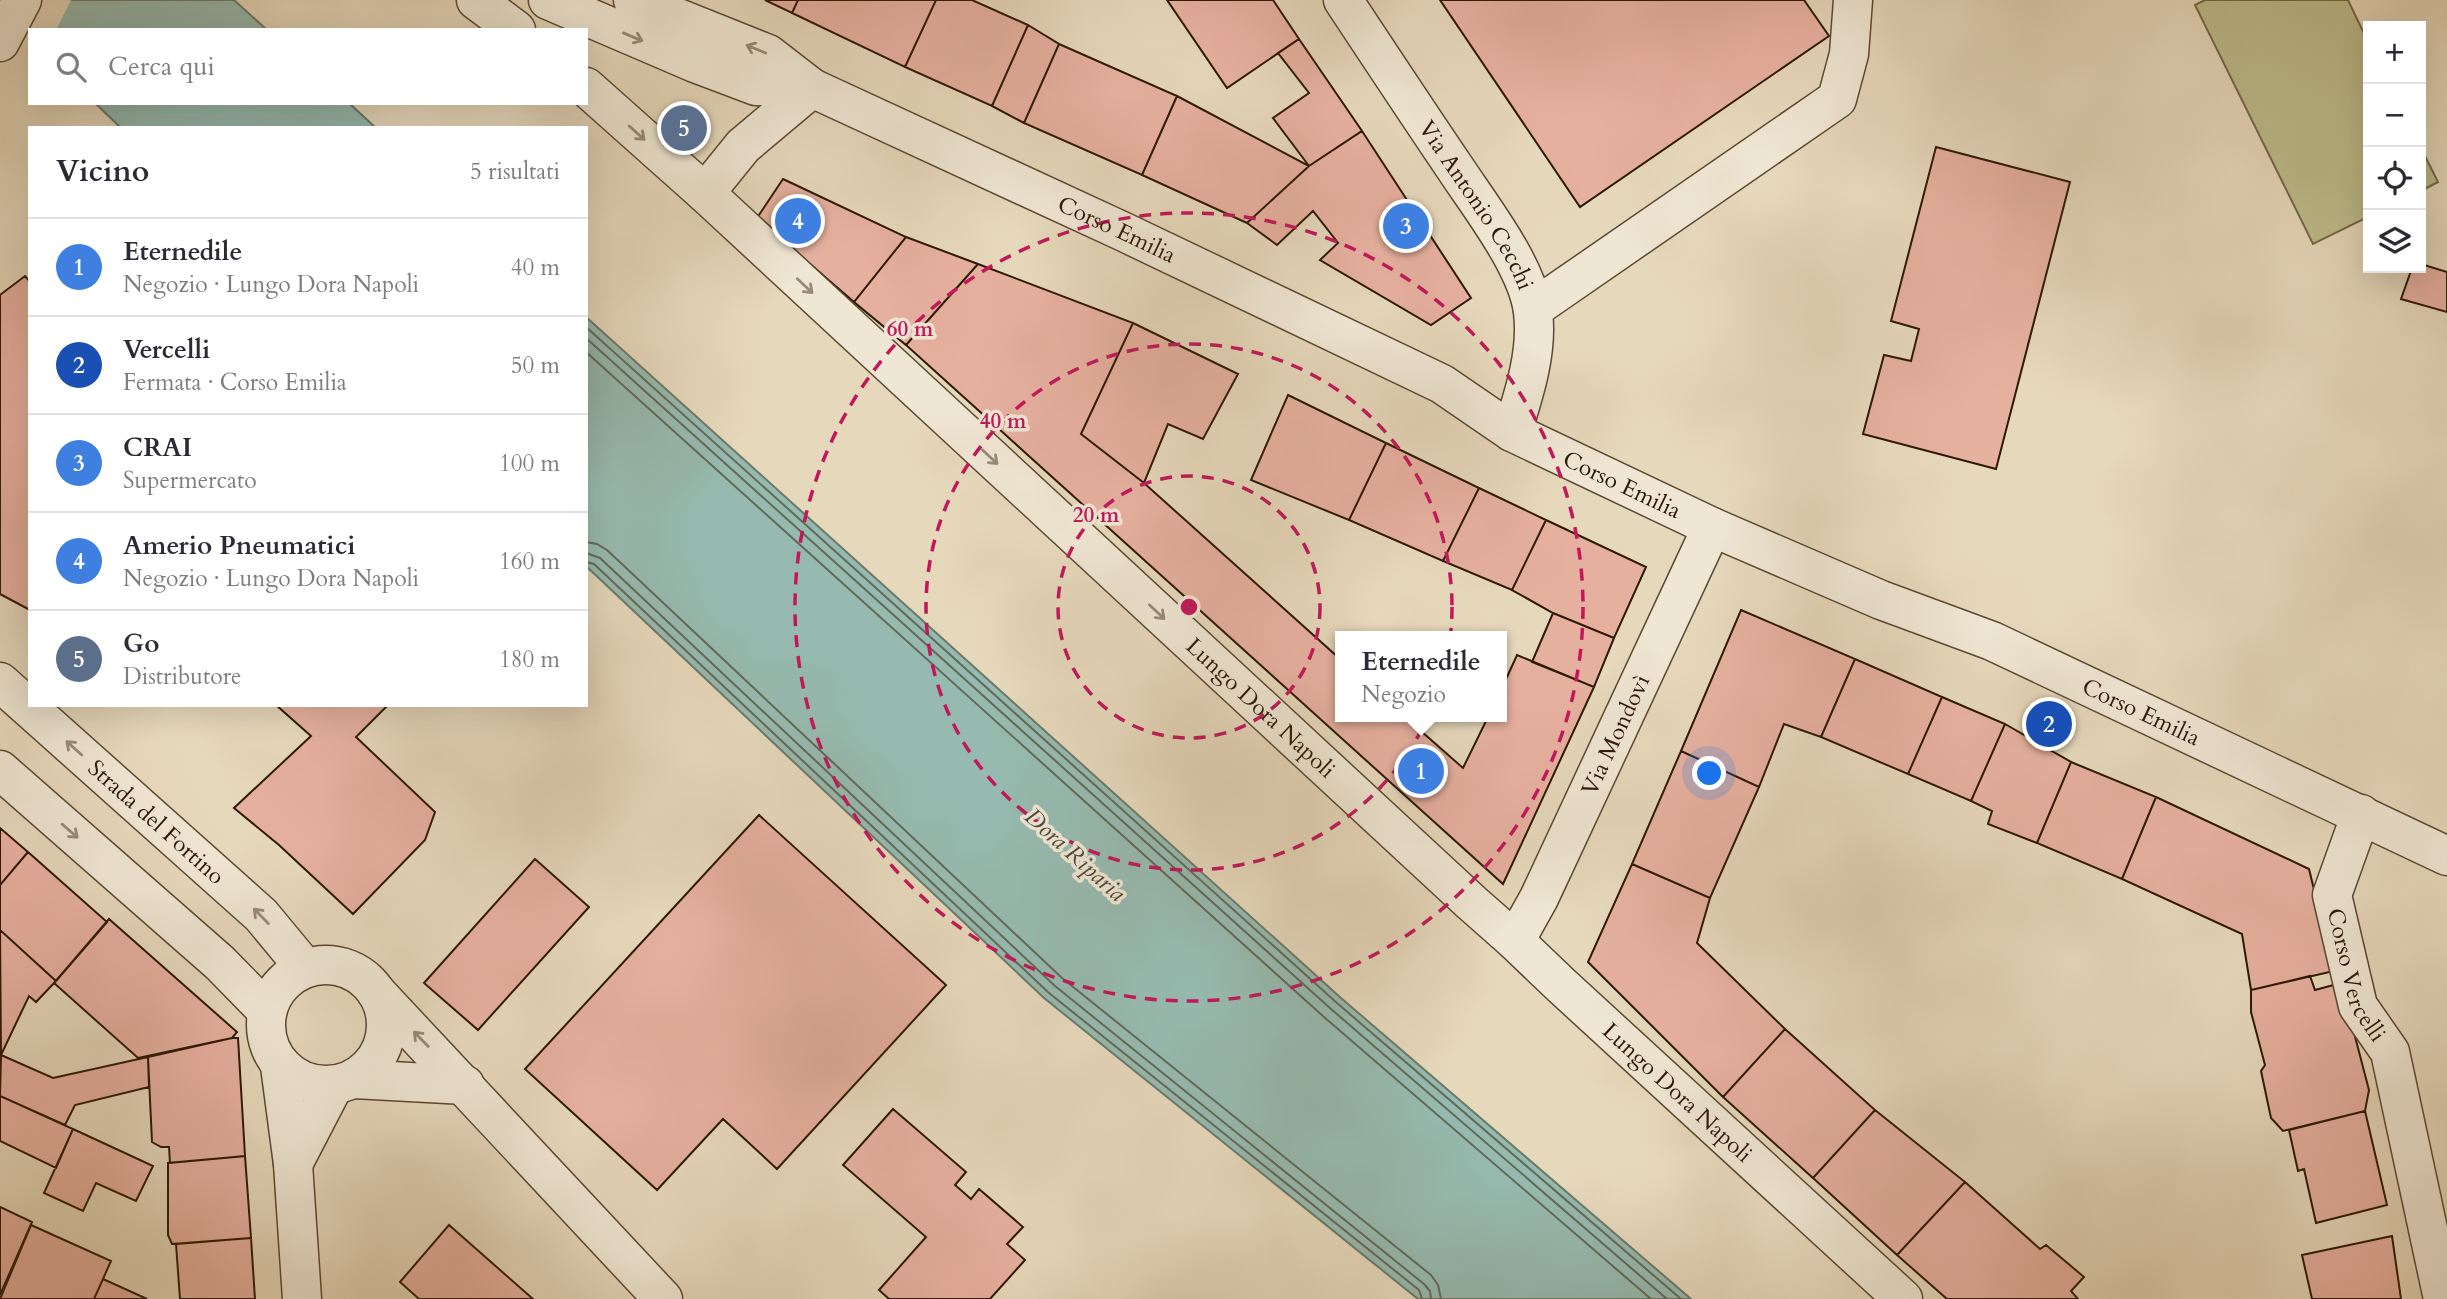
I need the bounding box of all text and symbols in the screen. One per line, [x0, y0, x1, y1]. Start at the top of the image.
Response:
map controls [2363, 21, 2426, 273]
button: + [2363, 21, 2426, 84]
search box [28, 28, 588, 105]
one-way arrow [621, 31, 643, 44]
one-way arrow [746, 42, 767, 55]
icon: search [52, 48, 90, 86]
text: Cerca qui [108, 49, 215, 84]
button: − [2363, 84, 2426, 147]
pin: 5 [661, 102, 707, 154]
street label: Via Antonio Cecchi [1412, 114, 1542, 294]
one-way arrow [628, 125, 646, 141]
button: locate [2363, 147, 2426, 210]
text: Vicino [56, 151, 149, 192]
text: 5 risultati [470, 156, 560, 187]
street label: Corso Emilia [1053, 188, 1181, 270]
pin: 4 [775, 195, 821, 247]
pin: 3 [1383, 200, 1429, 252]
button: layers [2363, 210, 2426, 273]
text: Eternedile [123, 234, 242, 269]
text: 1 [73, 252, 85, 283]
text: 40 m [511, 252, 560, 283]
text: Negozio · Lungo Dora Napoli [123, 269, 419, 300]
one-way arrow [796, 278, 814, 294]
text: 60 m [887, 315, 934, 344]
text: Vercelli [123, 332, 210, 367]
text: 2 [73, 350, 85, 381]
text: 50 m [511, 350, 560, 381]
text: Fermata · Corso Emilia [123, 367, 347, 398]
text: 40 m [980, 407, 1027, 436]
text: CRAI [123, 430, 192, 465]
street label: Corso Emilia [1558, 443, 1686, 526]
text: 3 [73, 448, 85, 479]
text: 100 m [499, 448, 560, 479]
one-way arrow [981, 449, 998, 466]
text: Supermercato [123, 465, 257, 496]
text: 20 m [1073, 501, 1120, 530]
text: Amerio Pneumatici [123, 528, 355, 563]
text: 4 [73, 546, 85, 577]
text: 160 m [499, 546, 560, 577]
text: Negozio · Lungo Dora Napoli [123, 563, 419, 594]
centre of rings [1177, 595, 1201, 619]
one-way arrow [1148, 604, 1166, 620]
text: Go [123, 626, 159, 661]
street label: Lungo Dora Napoli [1179, 631, 1342, 785]
popup [1335, 631, 1507, 722]
text: 5 [73, 644, 85, 675]
text: 180 m [499, 644, 560, 675]
text: Eternedile [1361, 644, 1481, 679]
text: Distributore [123, 661, 241, 692]
street label: Via Mondovì [1574, 669, 1657, 800]
street label: Corso Emilia [2077, 670, 2206, 753]
text: Negozio [1361, 679, 1446, 710]
pin: 2 [2026, 698, 2072, 750]
one-way arrow [65, 740, 83, 756]
pin: 1 [1398, 745, 1444, 797]
street label: Strada del Fortino [82, 753, 232, 891]
your location [1692, 756, 1726, 790]
water label: Dora Riparia [1017, 801, 1133, 910]
one-way arrow [61, 823, 79, 839]
street label: Corso Vercelli [2320, 905, 2393, 1048]
one-way arrow [253, 908, 270, 925]
street label: Lungo Dora Napoli [1596, 1015, 1759, 1169]
one-way arrow [412, 1031, 429, 1048]

